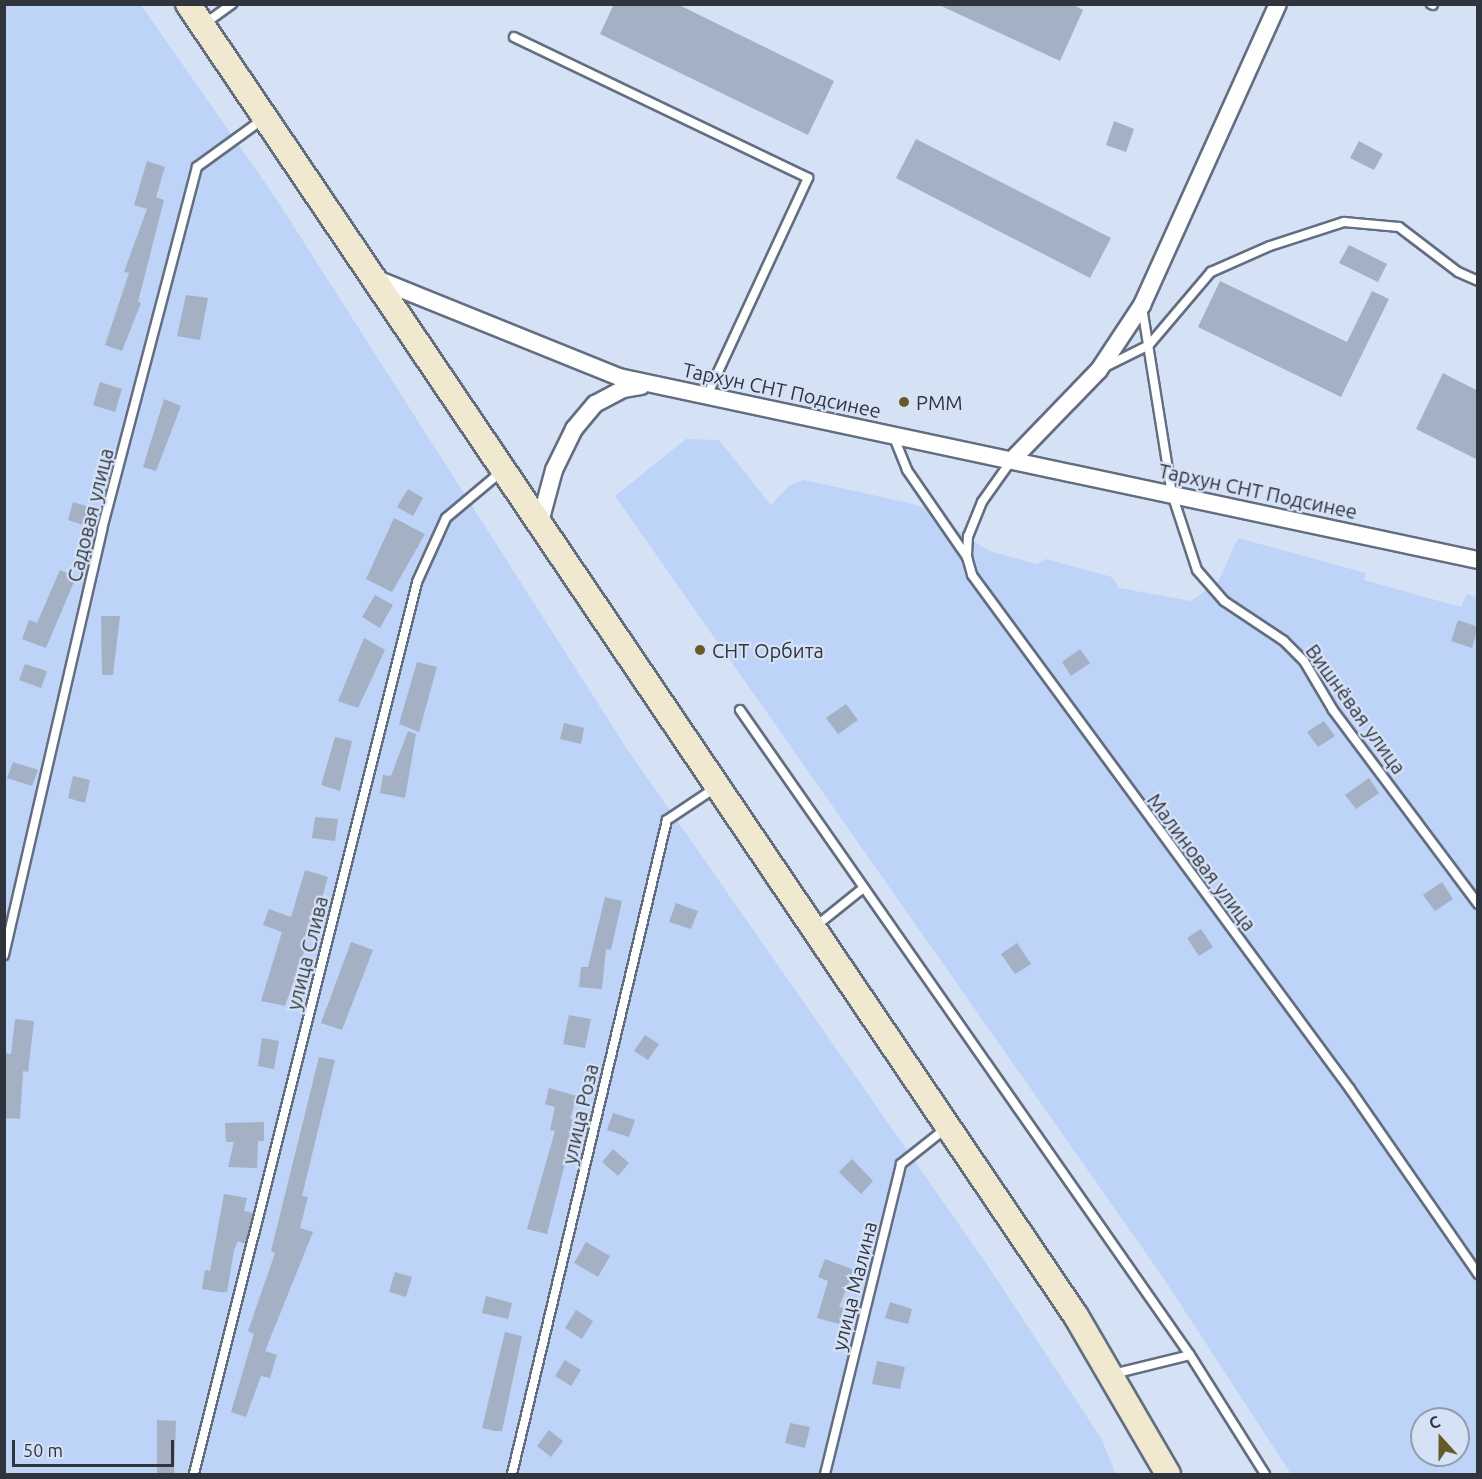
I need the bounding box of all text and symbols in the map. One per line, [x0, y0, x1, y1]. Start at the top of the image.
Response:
street label: Тархун СНТ Подсинее [681, 357, 883, 423]
place label: РММ [916, 390, 963, 414]
marker: РММ [897, 395, 911, 409]
street label: Садовая улица [62, 445, 118, 585]
street label: Тархун СНТ Подсинее [1157, 458, 1359, 524]
place label: СНТ Орбита [712, 638, 824, 662]
street label: Вишнёвая улица [1301, 639, 1411, 779]
marker: СНТ Орбита [693, 643, 707, 657]
street label: Малиновая улица [1142, 788, 1262, 936]
street label: улица Слива [281, 893, 333, 1013]
street label: улица Роза [557, 1061, 603, 1167]
street label: улица Малина [826, 1219, 882, 1353]
north arrow [1410, 1407, 1470, 1467]
text: С [1426, 1412, 1442, 1432]
scale bar [15, 1428, 177, 1466]
text: 50 m [23, 1440, 63, 1460]

